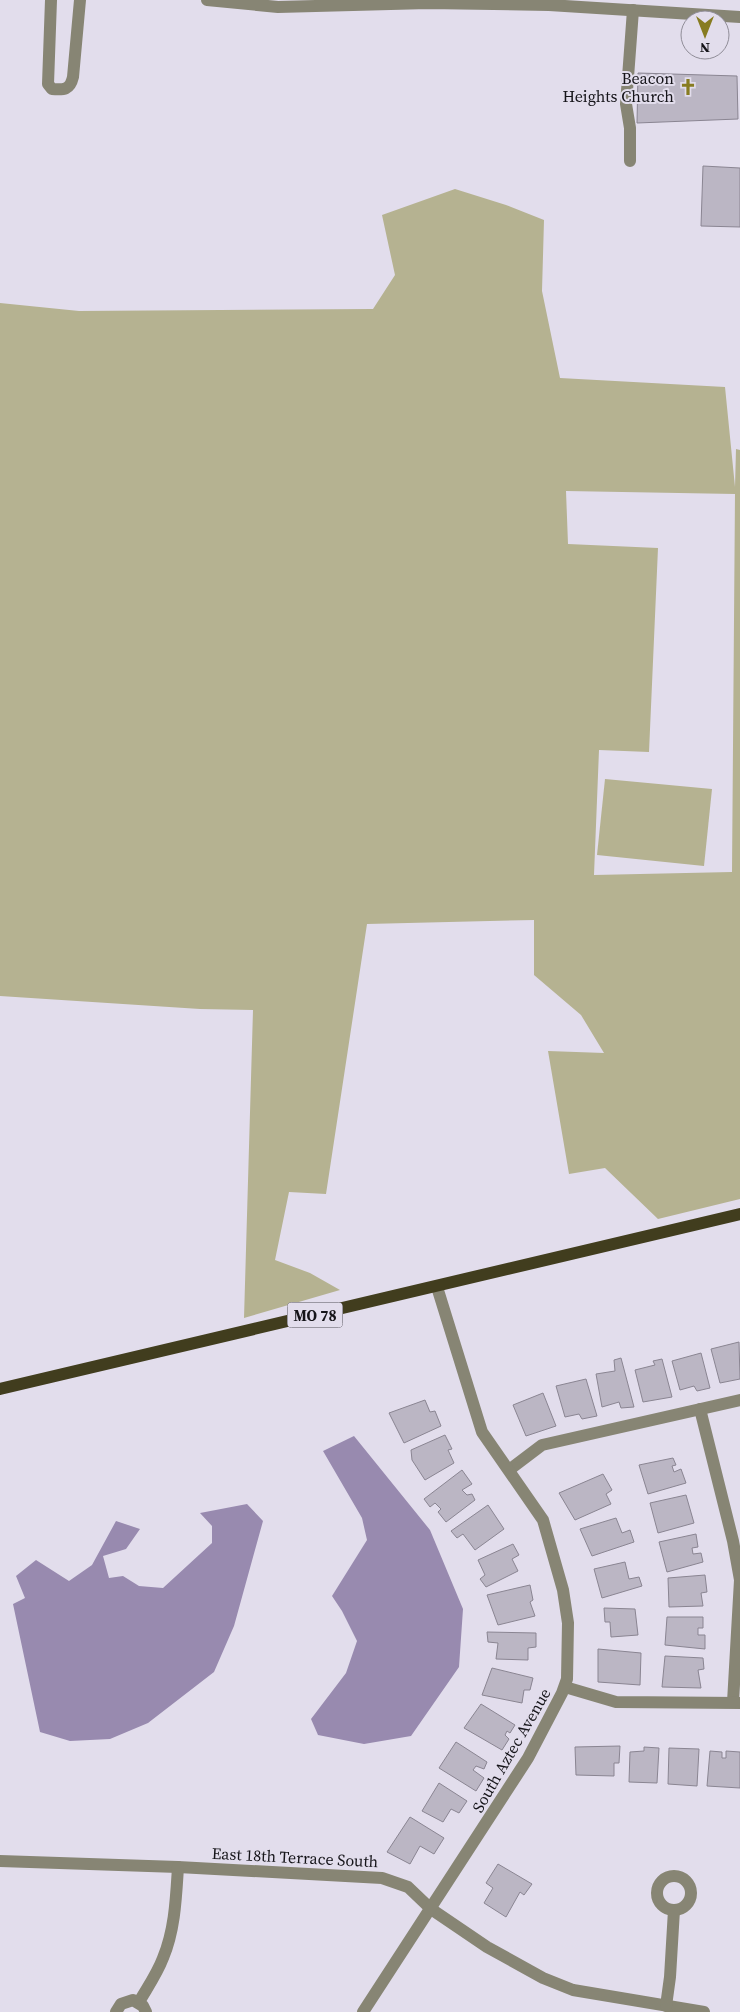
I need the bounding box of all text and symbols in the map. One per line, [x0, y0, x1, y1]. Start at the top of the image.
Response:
north arrow [680, 10, 730, 60]
text: N [700, 38, 710, 58]
place label: Beacon Heights Church [562, 67, 674, 107]
church icon: Beacon Heights Church [678, 77, 698, 97]
road number: MO 78 [288, 1302, 342, 1328]
street label: South Aztec Avenue [466, 1684, 556, 1816]
street label: East 18th Terrace South [211, 1842, 379, 1872]

